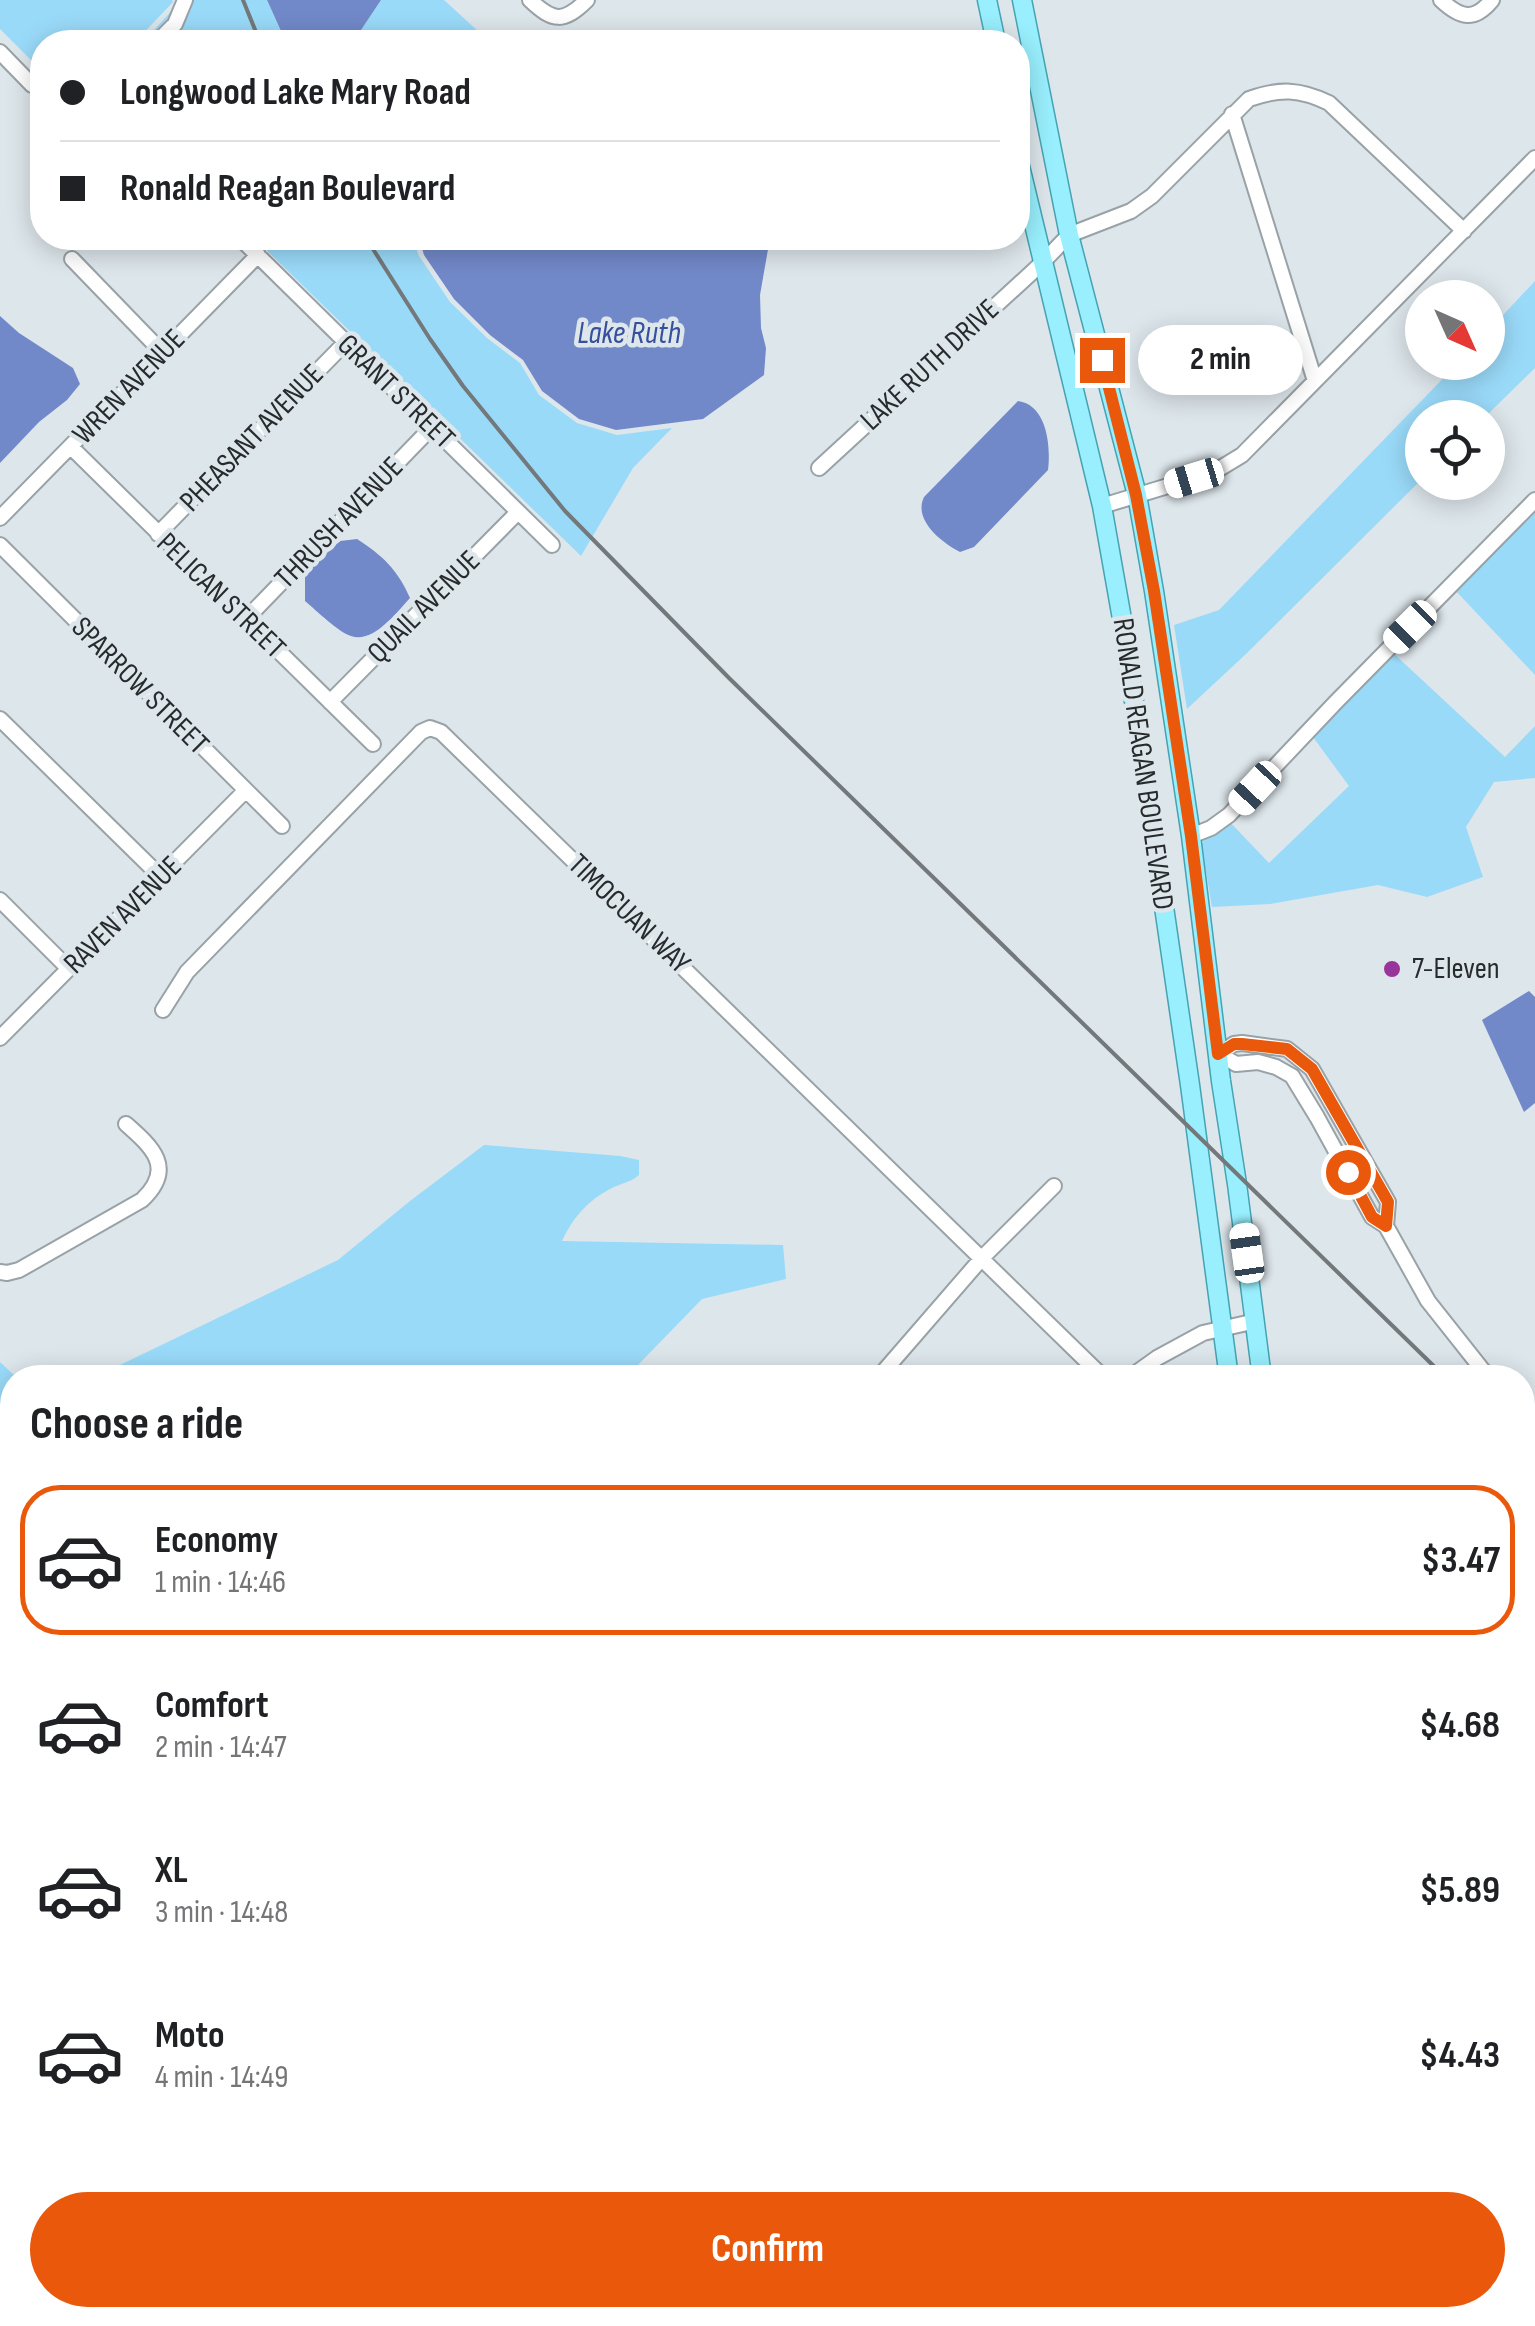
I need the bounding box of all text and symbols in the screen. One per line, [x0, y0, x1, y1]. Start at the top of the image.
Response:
text: Longwood Lake Mary Road [120, 70, 471, 115]
text: Ronald Reagan Boulevard [120, 166, 455, 211]
north arrow [1405, 280, 1505, 380]
map controls [1405, 280, 1505, 500]
street label: LAKE RUTH DRIVE [853, 292, 1007, 438]
water label: Lake Ruth [577, 314, 681, 353]
street label: WREN AVENUE [65, 322, 193, 452]
callout: 2 min [1137, 325, 1302, 395]
street label: GRANT STREET [330, 327, 462, 457]
route end [1080, 338, 1125, 383]
text: 2 min [1190, 340, 1251, 379]
street label: PHEASANT AVENUE [173, 357, 331, 519]
button: locate [1405, 400, 1505, 500]
street label: THRUSH AVENUE [267, 450, 411, 596]
car [1161, 455, 1227, 501]
street label: PELICAN STREET [149, 526, 293, 666]
street label: QUAIL AVENUE [360, 543, 488, 671]
car [1378, 595, 1442, 659]
street label: SPARROW STREET [64, 610, 216, 762]
street label: RONALD REAGAN BOULEVARD [1105, 616, 1181, 912]
car [1224, 756, 1286, 820]
street label: TIMOCUAN WAY [560, 847, 698, 981]
street label: RAVEN AVENUE [57, 849, 189, 981]
place label: 7-Eleven [1412, 951, 1500, 987]
marker: 7-Eleven [1381, 958, 1403, 980]
route start [1326, 1150, 1371, 1195]
car [1228, 1221, 1266, 1285]
text: Choose a ride [30, 1397, 243, 1452]
icon: car [35, 1515, 125, 1605]
text: Economy [155, 1518, 278, 1563]
text: $3.47 [1421, 1538, 1500, 1583]
text: 1 min · 14:46 [155, 1563, 286, 1602]
icon: car [35, 1680, 125, 1770]
text: Comfort [155, 1683, 269, 1728]
text: $4.68 [1419, 1703, 1500, 1748]
text: 2 min · 14:47 [155, 1728, 287, 1767]
icon: car [35, 1845, 125, 1935]
text: XL [155, 1848, 188, 1893]
text: $5.89 [1419, 1868, 1500, 1913]
text: 3 min · 14:48 [155, 1893, 288, 1932]
icon: car [35, 2010, 125, 2100]
text: Moto [155, 2013, 225, 2058]
text: $4.43 [1419, 2033, 1500, 2078]
text: 4 min · 14:49 [155, 2058, 288, 2097]
button: Confirm [30, 2192, 1505, 2307]

